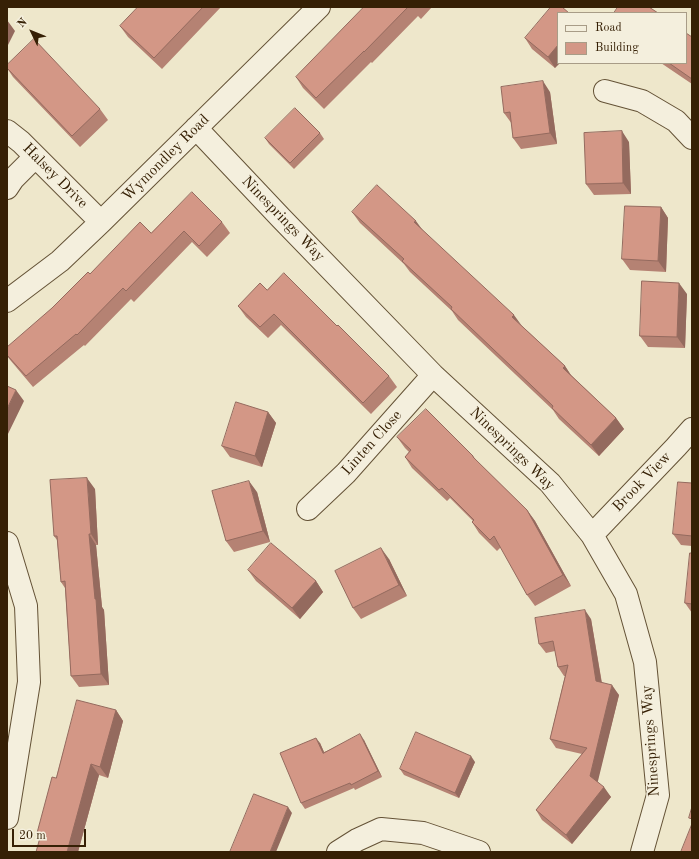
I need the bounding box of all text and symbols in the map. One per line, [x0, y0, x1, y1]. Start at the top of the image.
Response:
north arrow [12, 12, 52, 52]
legend [557, 12, 687, 64]
text: N [16, 17, 30, 30]
text: Road [595, 22, 622, 34]
text: Building [595, 42, 639, 54]
street label: Wymondley Road [119, 111, 213, 205]
street label: Halsey Drive [19, 140, 91, 212]
street label: Ninesprings Way [238, 172, 328, 266]
street label: Ninesprings Way [465, 404, 559, 494]
street label: Linten Close [338, 407, 406, 479]
street label: Brook View [609, 448, 675, 516]
street label: Ninesprings Way [638, 685, 664, 797]
scale bar [14, 821, 88, 847]
text: 20 m [19, 830, 46, 842]

